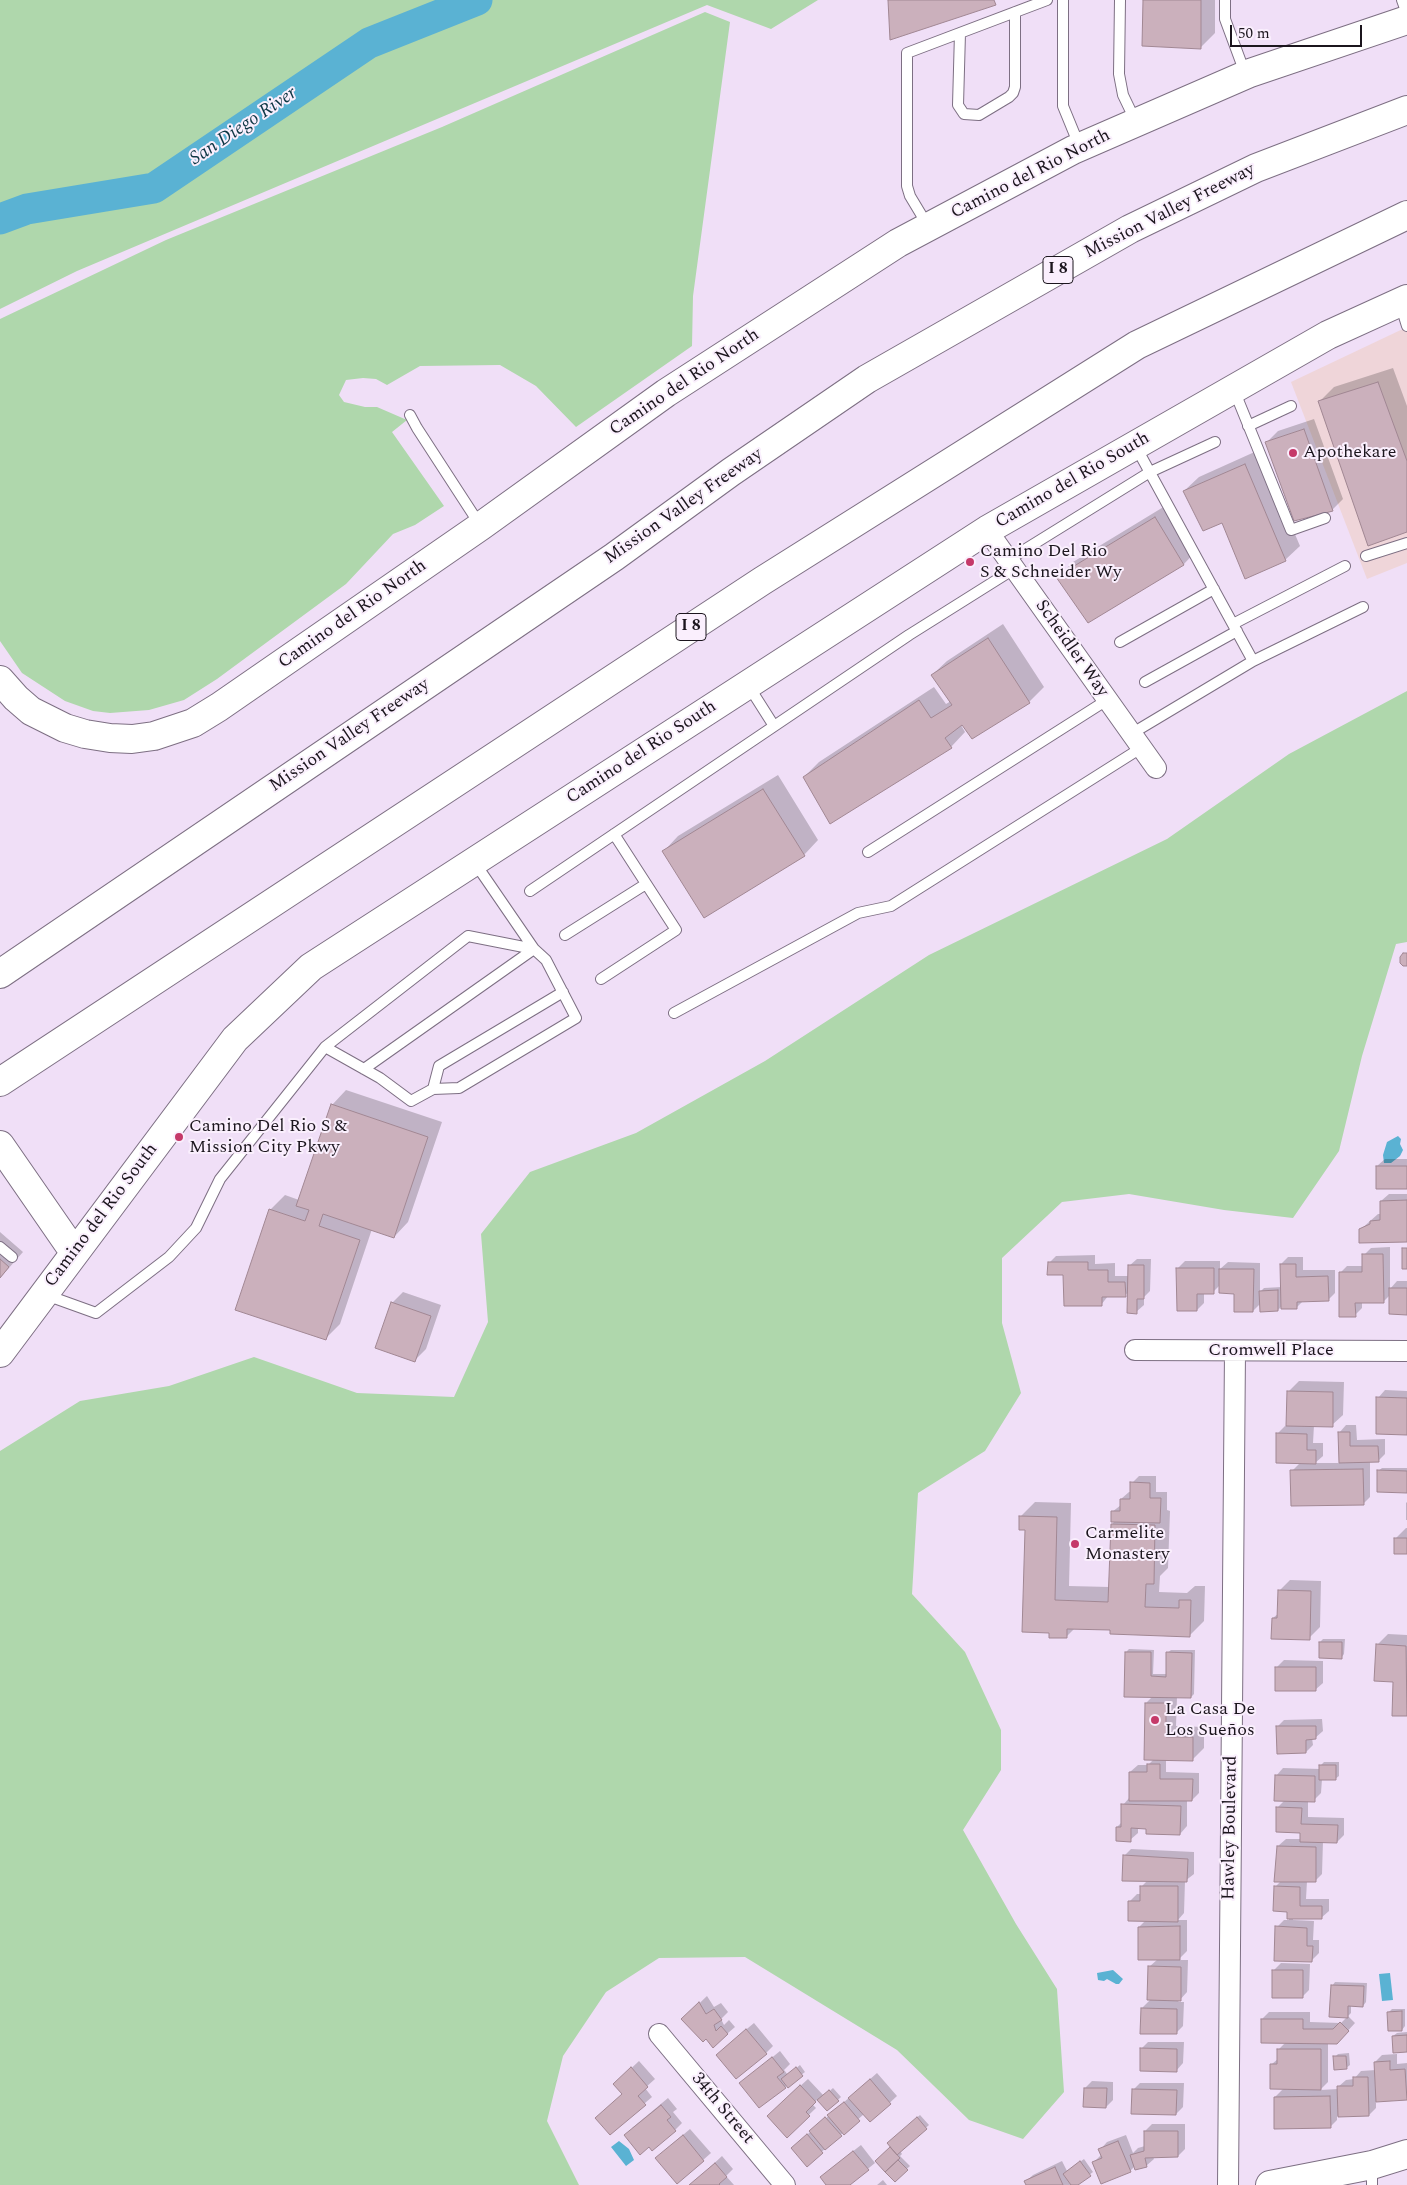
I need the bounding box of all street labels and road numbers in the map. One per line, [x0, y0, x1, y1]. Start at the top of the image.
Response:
street label: Camino del Rio North [948, 125, 1114, 225]
street label: Mission Valley Freeway [1081, 160, 1259, 264]
road number: I 8 [1043, 256, 1073, 284]
street label: Camino del Rio North [606, 325, 764, 441]
street label: Camino del Rio South [992, 428, 1154, 534]
street label: Mission Valley Freeway [601, 444, 767, 570]
street label: Camino del Rio North [275, 556, 431, 674]
street label: Scheidler Way [1030, 596, 1112, 702]
road number: I 8 [676, 614, 706, 640]
street label: Mission Valley Freeway [266, 674, 434, 798]
street label: Camino del Rio South [563, 696, 721, 810]
street label: Camino del Rio South [41, 1140, 163, 1292]
street label: Cromwell Place [1208, 1340, 1334, 1362]
street label: Hawley Boulevard [1219, 1756, 1243, 1900]
street label: 34th Street [686, 2069, 758, 2149]

